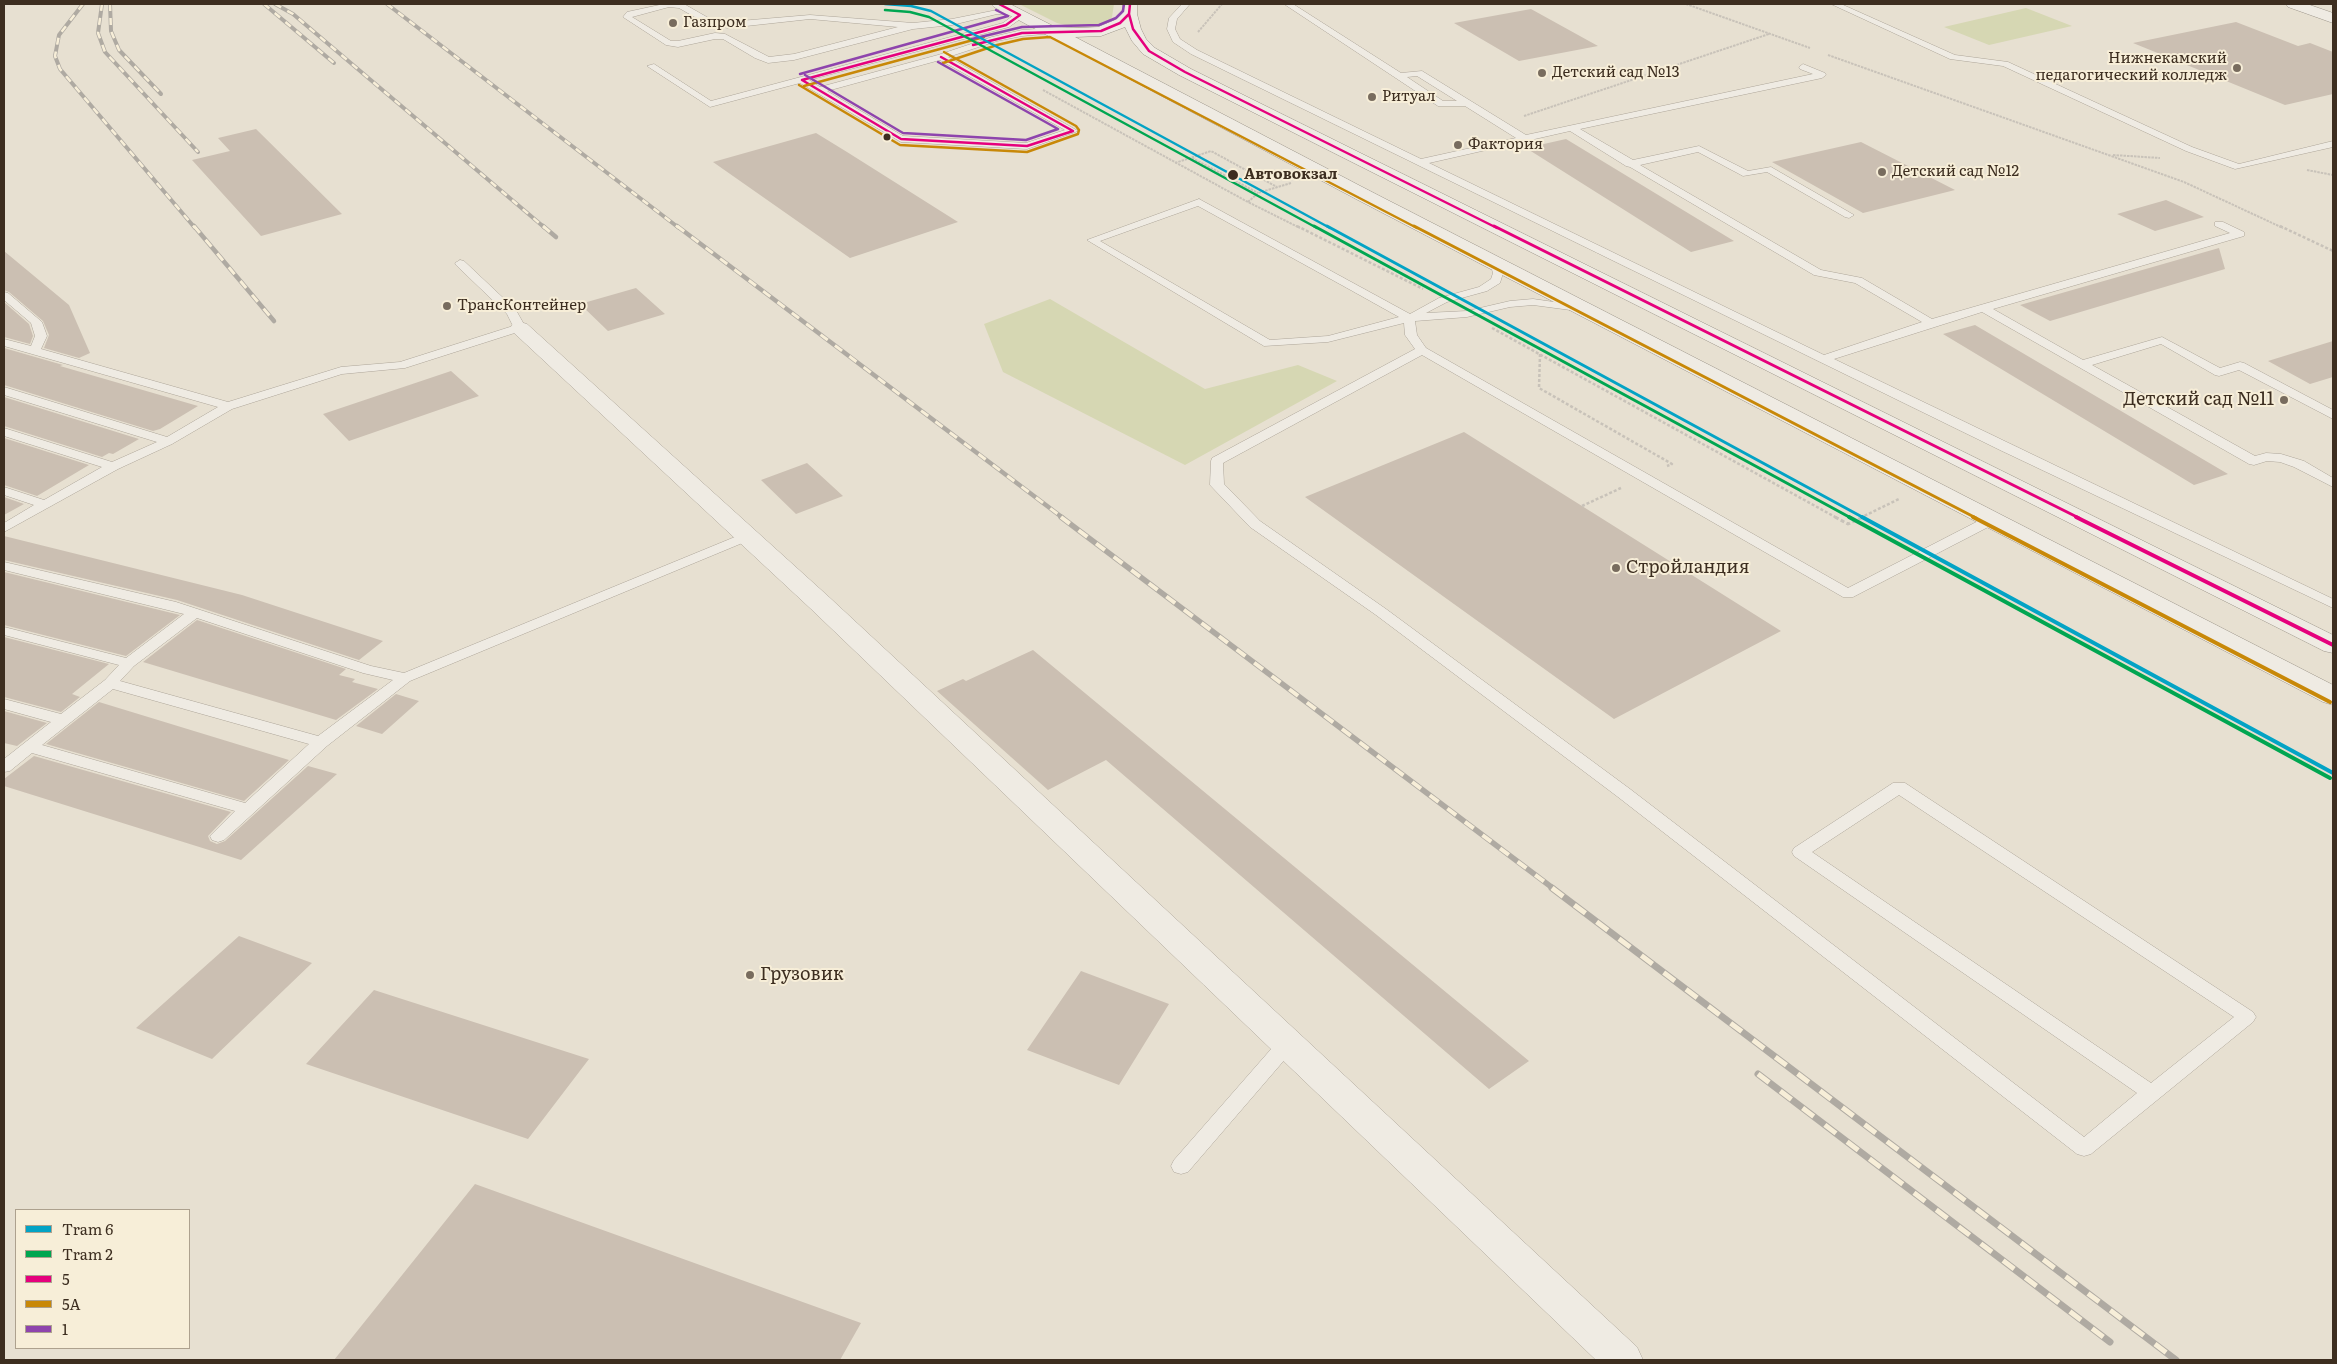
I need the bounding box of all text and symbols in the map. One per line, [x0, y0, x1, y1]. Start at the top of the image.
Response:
place label: Газпром [683, 14, 746, 32]
marker: Газпром [667, 17, 679, 29]
place label: Нижнекамский педагогический колледж [2035, 50, 2227, 85]
marker: Нижнекамский педагогический колледж [2231, 62, 2243, 74]
place label: Детский сад №13 [1552, 64, 1680, 82]
marker: Детский сад №13 [1536, 67, 1548, 79]
place label: Ритуал [1382, 88, 1436, 106]
marker: Ритуал [1366, 91, 1378, 103]
unlabelled marker [882, 132, 892, 142]
place label: Фактория [1468, 136, 1543, 154]
marker: Фактория [1452, 139, 1464, 151]
place label: Детский сад №12 [1892, 163, 2019, 181]
place label: Автовокзал [1244, 166, 1337, 184]
marker: Детский сад №12 [1876, 166, 1888, 178]
marker: Автовокзал [1226, 168, 1240, 182]
place label: ТрансКонтейнер [457, 297, 586, 315]
marker: ТрансКонтейнер [441, 300, 453, 312]
place label: Детский сад №11 [2123, 389, 2274, 411]
marker: Детский сад №11 [2278, 394, 2290, 406]
place label: Стройландия [1626, 557, 1749, 579]
marker: Стройландия [1610, 562, 1622, 574]
place label: Грузовик [760, 964, 844, 986]
marker: Грузовик [744, 969, 756, 981]
legend [15, 1209, 190, 1349]
text: Tram 6 [62, 1217, 113, 1240]
text: Tram 2 [62, 1242, 113, 1265]
text: 5 [62, 1267, 70, 1290]
text: 5А [62, 1292, 81, 1315]
text: 1 [62, 1317, 68, 1340]

